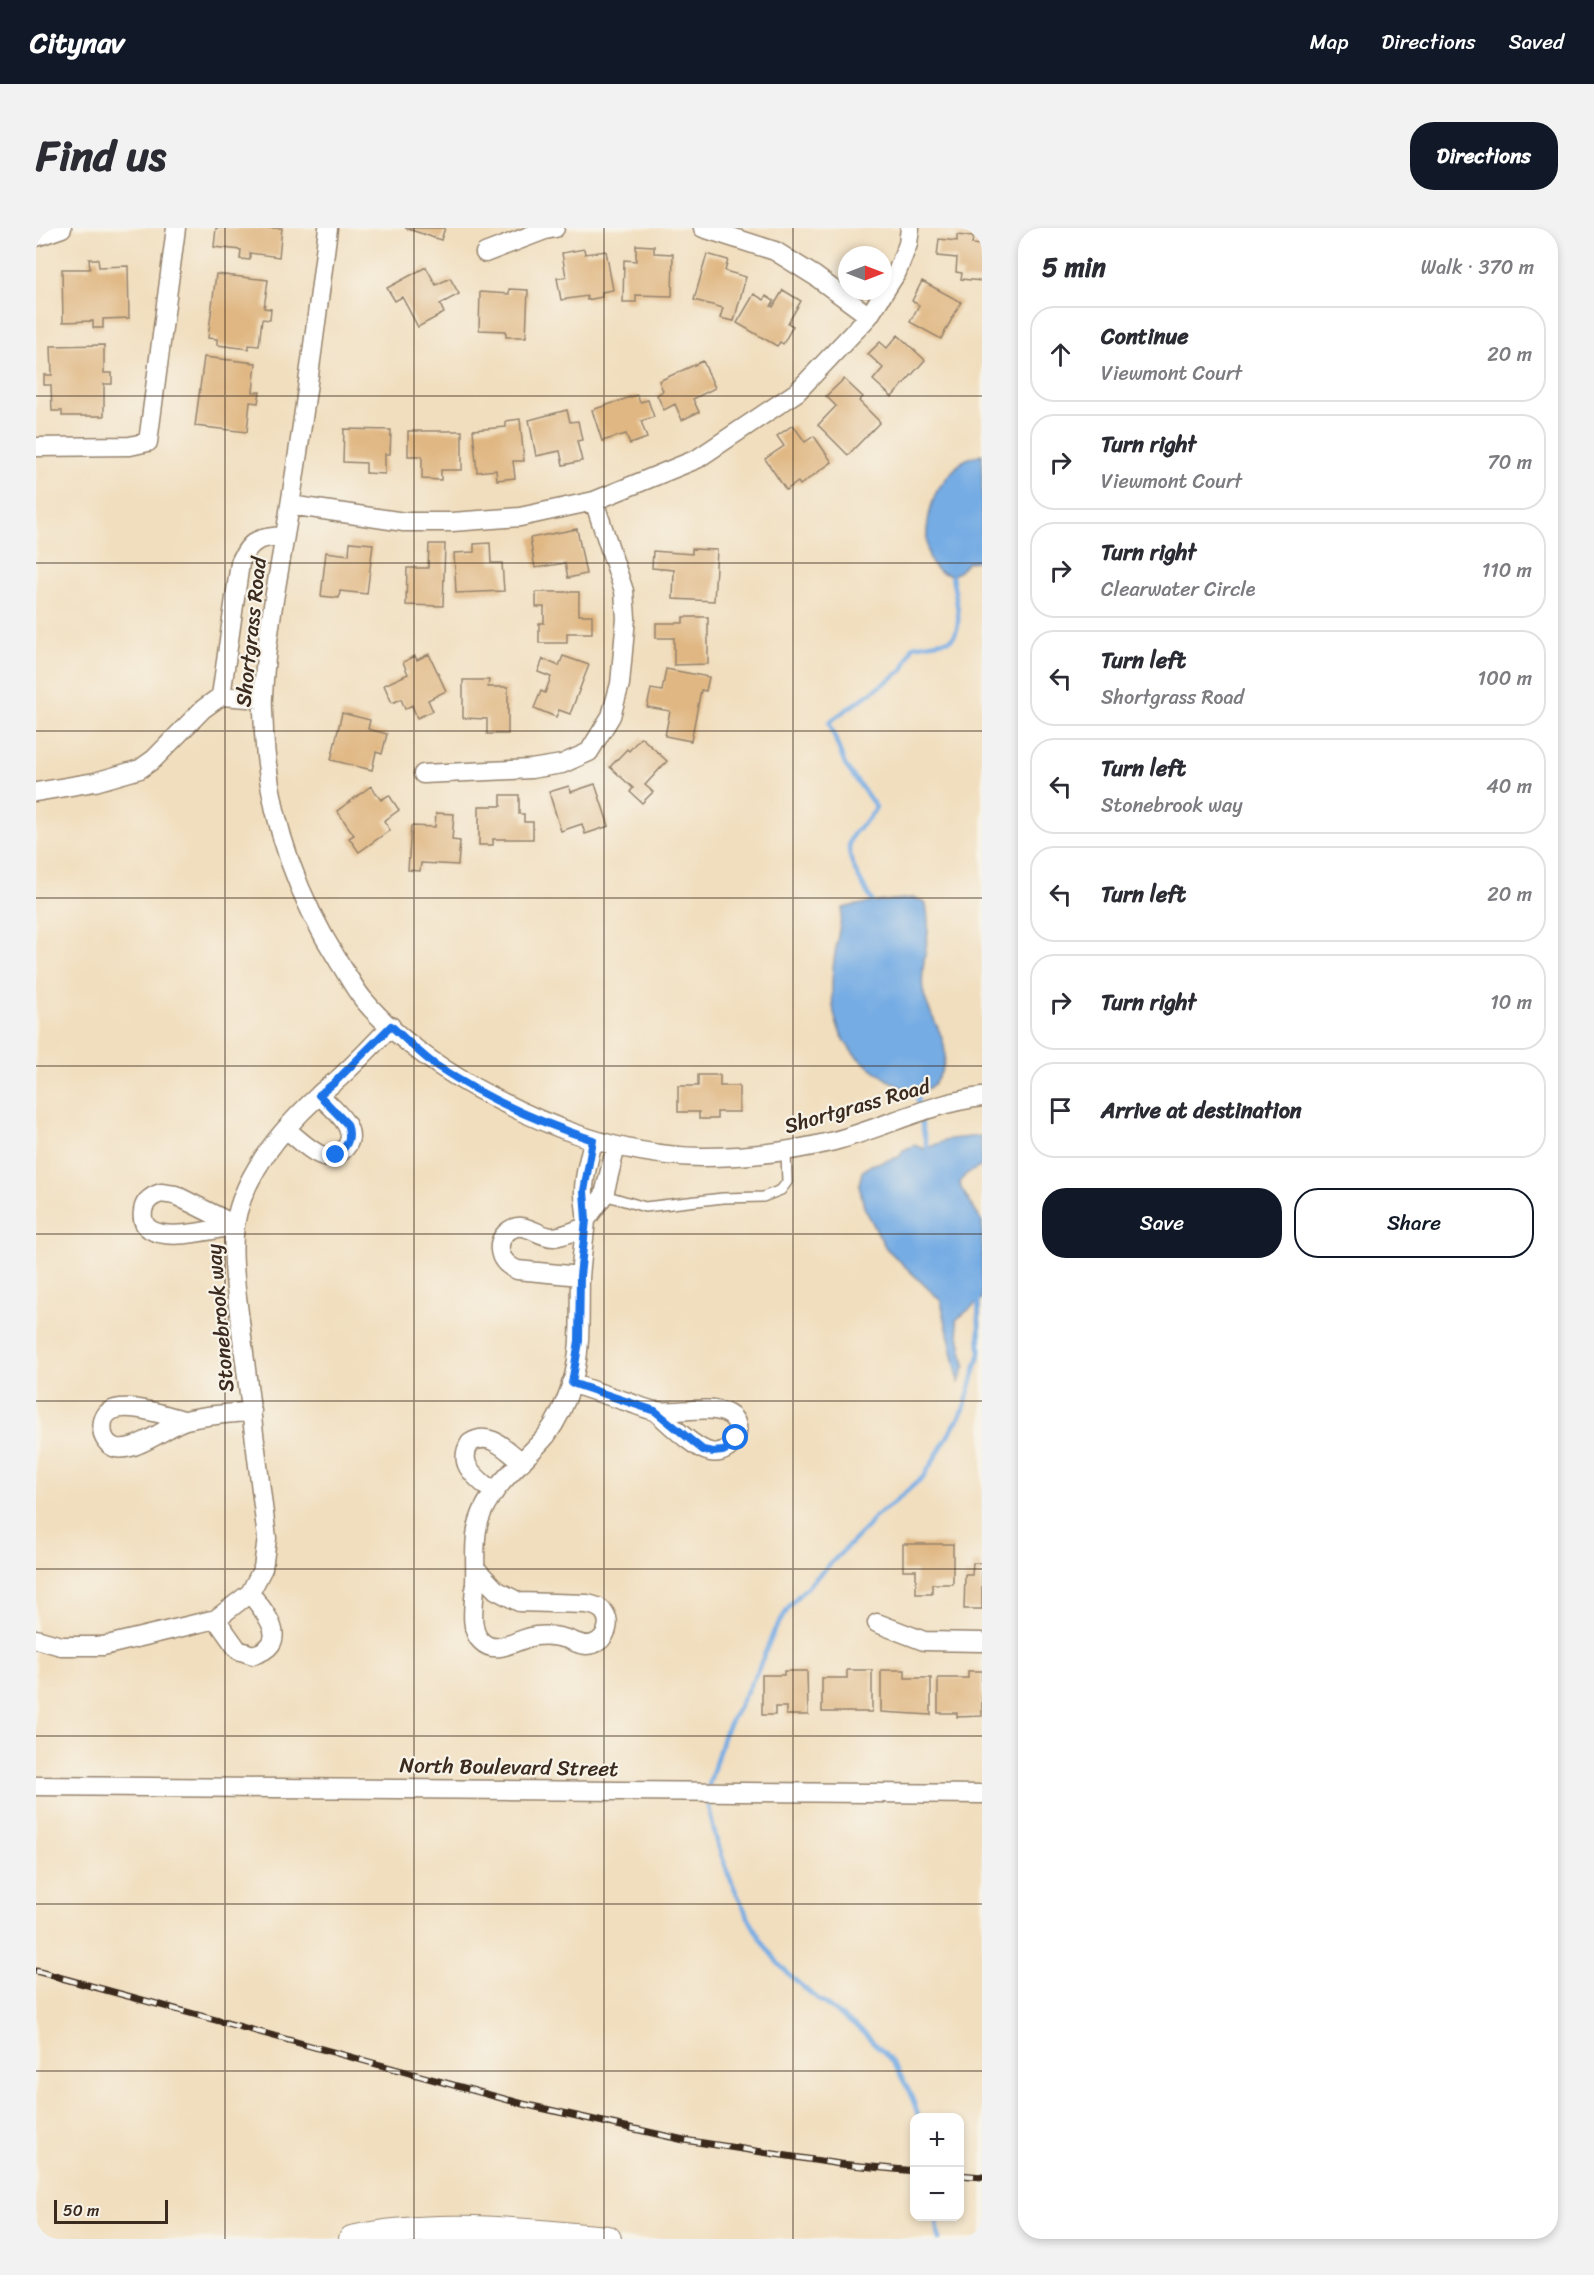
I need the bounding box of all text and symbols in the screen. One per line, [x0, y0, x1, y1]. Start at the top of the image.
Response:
text: Citynav [30, 18, 124, 67]
text: Map [1310, 23, 1348, 61]
text: Directions [1381, 23, 1476, 61]
text: Saved [1509, 23, 1564, 61]
text: Find us [36, 119, 166, 193]
button: Directions [1410, 122, 1558, 190]
text: 5 min [1042, 244, 1106, 290]
north arrow [838, 246, 892, 300]
text: Walk · 370 m [1421, 250, 1534, 285]
text: Continue [1101, 317, 1189, 356]
text: 20 m [1487, 337, 1532, 372]
icon: ahead [1044, 338, 1077, 371]
text: Viewmont Court [1101, 356, 1242, 391]
text: Turn right [1101, 425, 1196, 464]
text: 70 m [1487, 445, 1532, 480]
icon: right [1044, 446, 1077, 479]
text: Viewmont Court [1101, 464, 1242, 499]
text: Turn right [1101, 533, 1196, 572]
street label: Shortgrass Road [224, 553, 278, 709]
text: 110 m [1482, 553, 1532, 588]
icon: right [1044, 554, 1077, 587]
text: Clearwater Circle [1101, 572, 1256, 607]
text: Turn left [1101, 641, 1186, 680]
text: 100 m [1478, 661, 1532, 696]
icon: left [1044, 662, 1077, 695]
text: Shortgrass Road [1101, 680, 1244, 715]
text: Turn left [1101, 749, 1186, 788]
text: 40 m [1486, 769, 1532, 804]
icon: left [1044, 770, 1077, 803]
text: Stonebrook way [1101, 788, 1243, 823]
text: Turn left [1101, 875, 1186, 914]
text: 20 m [1487, 877, 1532, 912]
icon: left [1044, 878, 1077, 911]
text: Turn right [1101, 983, 1196, 1022]
text: 10 m [1490, 985, 1532, 1020]
icon: right [1044, 986, 1077, 1019]
street label: Shortgrass Road [780, 1067, 936, 1145]
text: Arrive at destination [1101, 1091, 1302, 1130]
icon: arrive [1044, 1094, 1077, 1127]
route end [322, 1141, 348, 1167]
button: Save [1042, 1188, 1282, 1258]
button: Share [1294, 1188, 1534, 1258]
street label: Stonebrook way [195, 1242, 245, 1394]
route start [722, 1424, 748, 1450]
street label: North Boulevard Street [399, 1746, 619, 1788]
map controls [910, 2113, 964, 2221]
button: + [910, 2113, 964, 2167]
button: − [910, 2167, 964, 2221]
text: 50 m [63, 2196, 99, 2225]
scale bar [54, 2197, 168, 2224]

